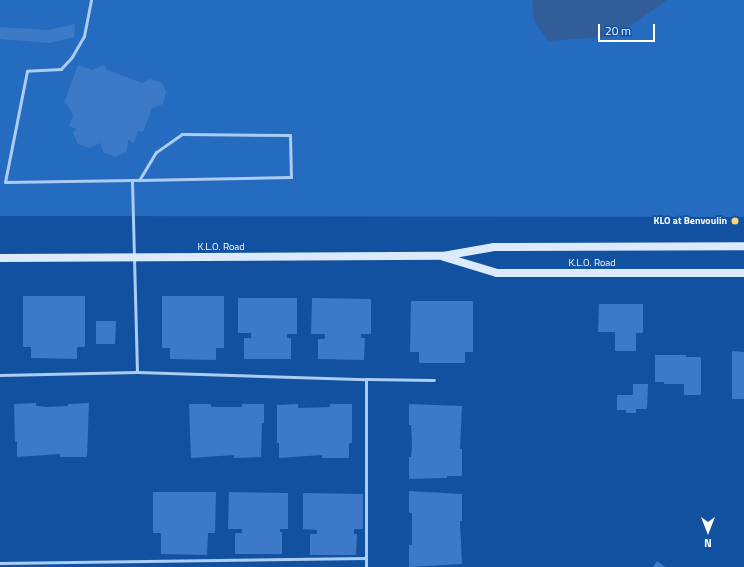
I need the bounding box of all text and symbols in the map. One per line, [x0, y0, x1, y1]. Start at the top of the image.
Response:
scale bar [600, 16, 657, 42]
text: 20 m [605, 21, 631, 40]
place label: KLO at Benvoulin [653, 215, 727, 227]
marker: KLO at Benvoulin [730, 216, 740, 226]
street label: K.L.O. Road [197, 241, 245, 253]
street label: K.L.O. Road [568, 257, 616, 269]
north arrow [688, 511, 728, 551]
text: N [704, 535, 712, 551]

